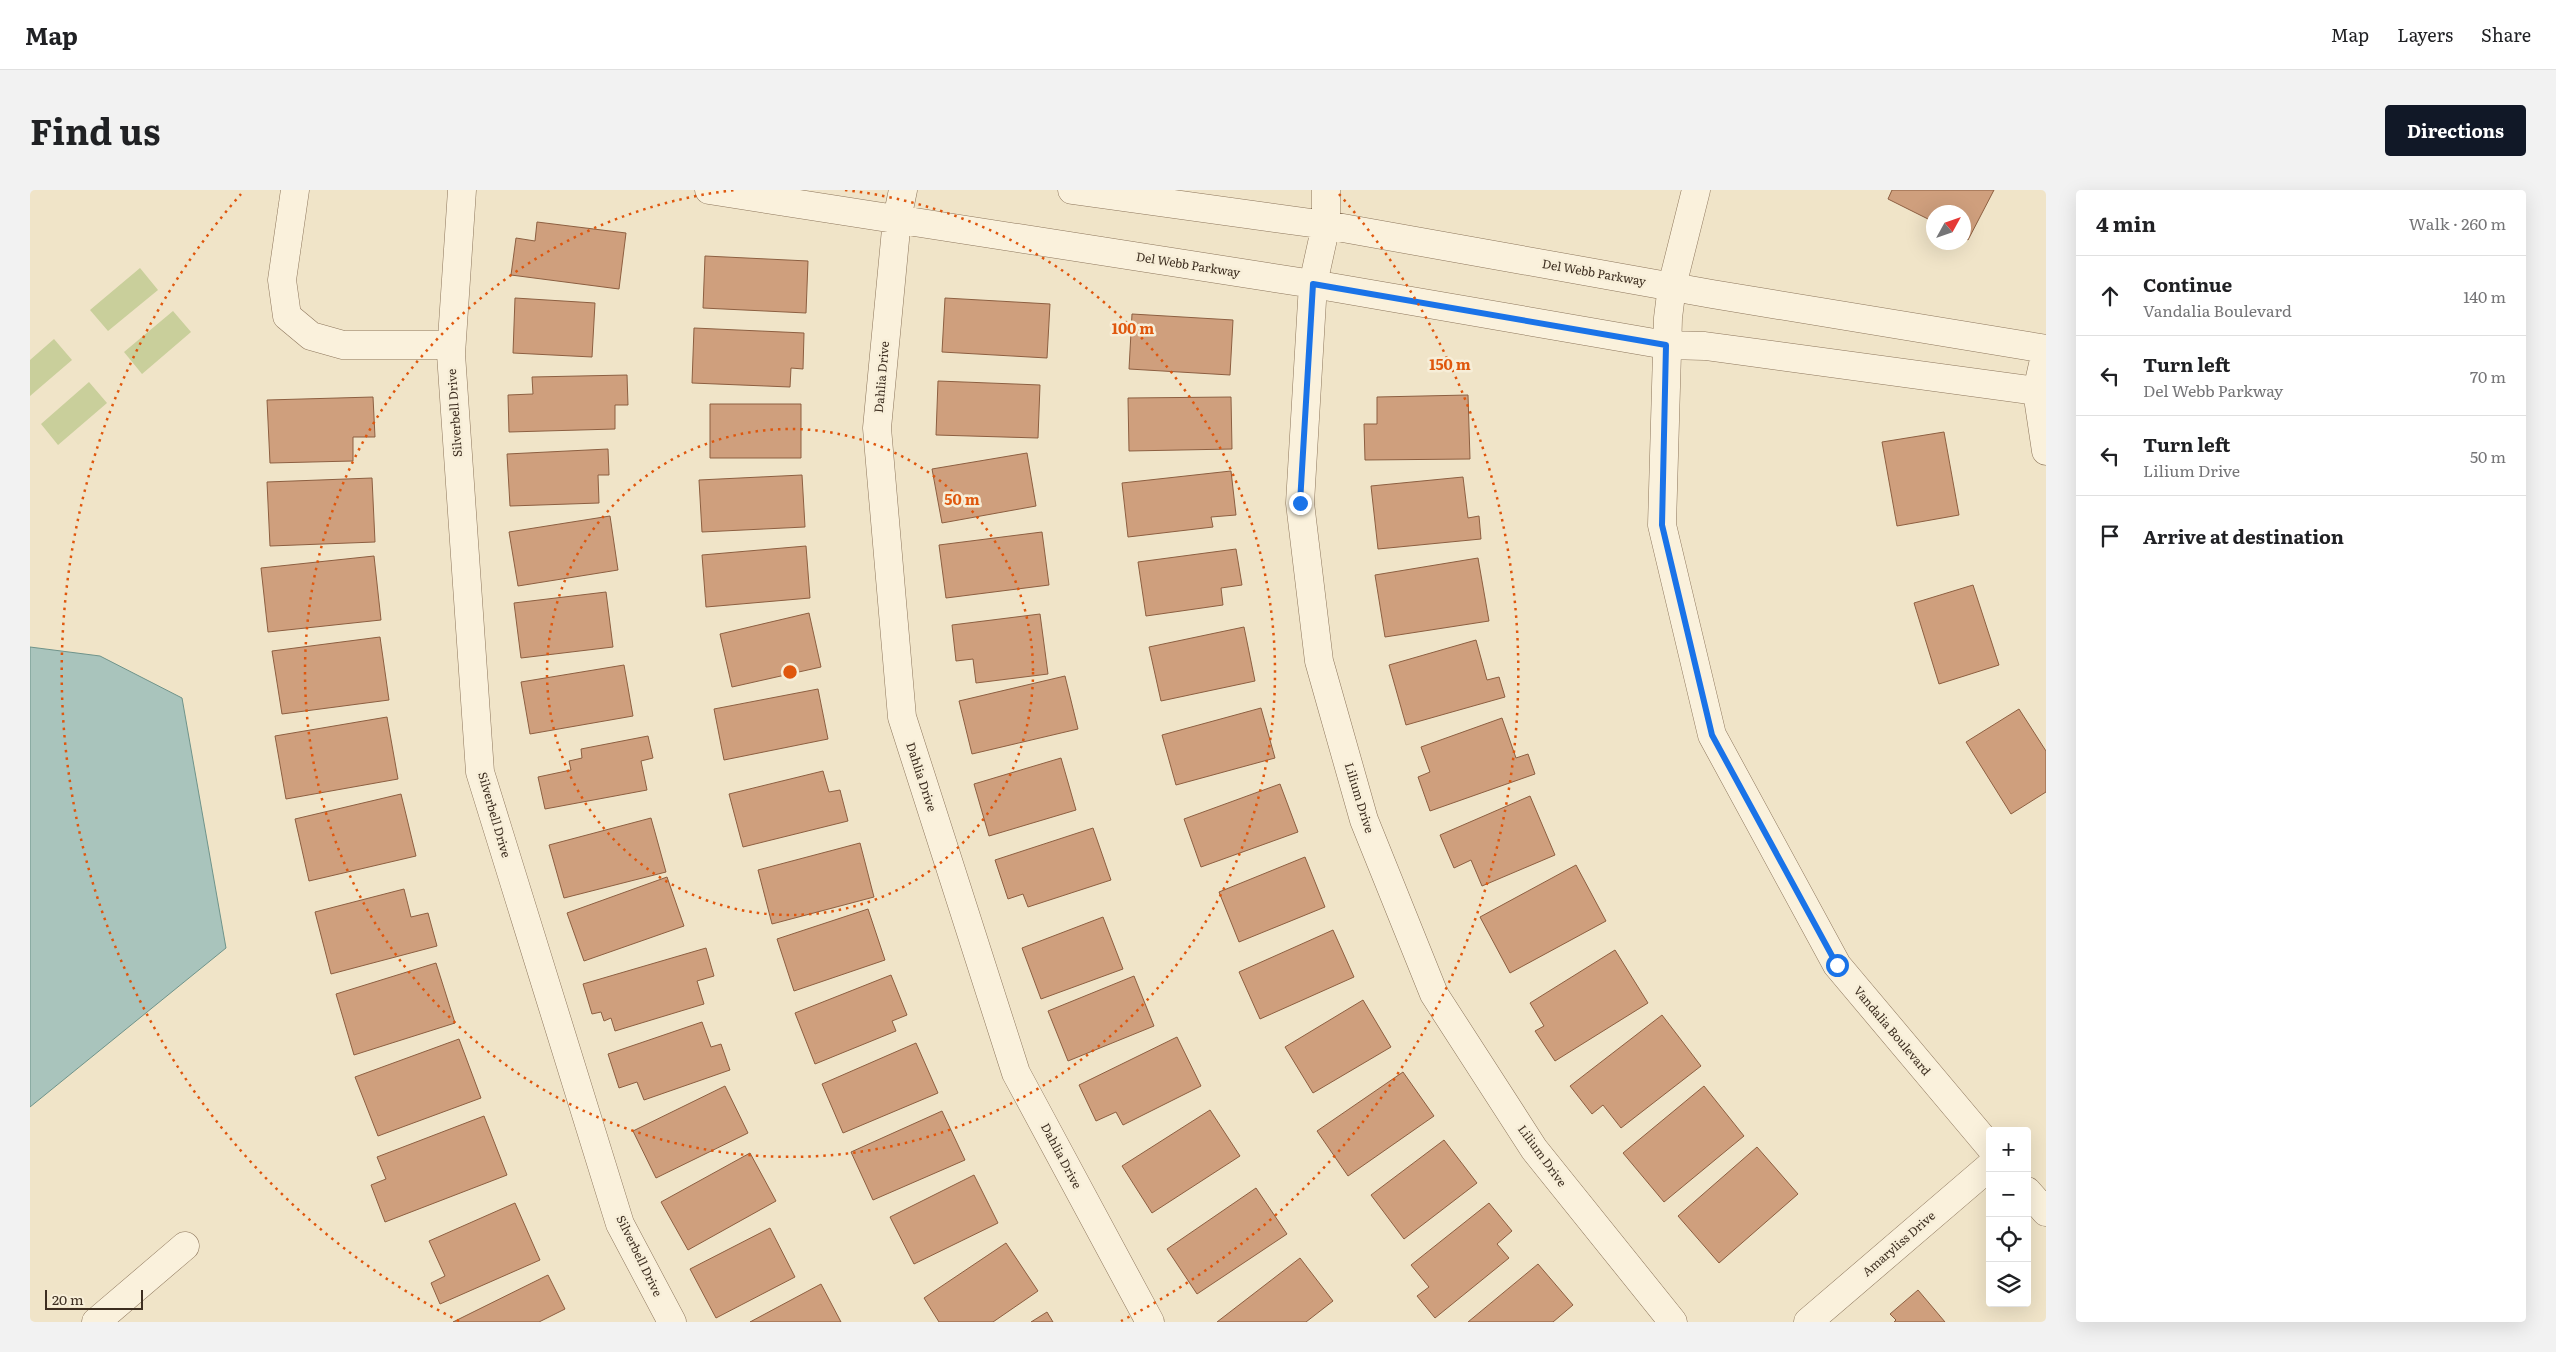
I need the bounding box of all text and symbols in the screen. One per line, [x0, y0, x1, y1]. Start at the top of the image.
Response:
text: Map [25, 17, 78, 52]
text: Map [2331, 21, 2369, 48]
text: Layers [2397, 21, 2453, 48]
text: Share [2481, 21, 2531, 48]
text: Find us [30, 104, 160, 156]
button: Directions [2385, 105, 2526, 156]
north arrow [1926, 205, 1971, 250]
text: 4 min [2096, 207, 2156, 238]
text: Walk · 260 m [2409, 211, 2506, 235]
street label: Del Webb Parkway [1135, 247, 1242, 281]
street label: Del Webb Parkway [1541, 254, 1648, 290]
text: Continue [2143, 270, 2232, 298]
icon: ahead [2096, 282, 2124, 310]
text: 140 m [2463, 284, 2506, 308]
text: Vandalia Boulevard [2143, 298, 2292, 322]
text: 100 m [1112, 316, 1154, 339]
street label: Dahlia Drive [869, 340, 893, 414]
text: Turn left [2143, 350, 2230, 378]
text: 150 m [1429, 352, 1471, 375]
icon: left [2096, 362, 2124, 390]
text: 70 m [2470, 364, 2506, 388]
street label: Silverbell Drive [442, 368, 466, 458]
text: Del Webb Parkway [2143, 378, 2283, 402]
text: Turn left [2143, 430, 2230, 458]
icon: left [2096, 442, 2124, 470]
text: 50 m [2470, 444, 2506, 468]
text: Lilium Drive [2143, 458, 2240, 482]
text: 50 m [944, 487, 980, 510]
route end [1289, 492, 1312, 515]
icon: arrive [2096, 522, 2124, 550]
text: Arrive at destination [2143, 522, 2344, 550]
centre of rings [781, 663, 799, 681]
street label: Dahlia Drive [902, 740, 942, 814]
street label: Lilium Drive [1341, 760, 1379, 835]
street label: Silverbell Drive [474, 770, 516, 860]
route start [1826, 954, 1849, 977]
street label: Vandalia Boulevard [1850, 982, 1936, 1079]
street label: Dahlia Drive [1037, 1120, 1087, 1192]
street label: Lilium Drive [1514, 1121, 1571, 1190]
map controls [1986, 1127, 2031, 1307]
button: + [1986, 1127, 2031, 1172]
button: − [1986, 1172, 2031, 1217]
street label: Amaryliss Drive [1858, 1206, 1939, 1280]
street label: Silverbell Drive [612, 1212, 667, 1299]
button: locate [1986, 1217, 2031, 1262]
button: layers [1986, 1262, 2031, 1307]
scale bar [45, 1287, 142, 1310]
text: 20 m [52, 1289, 84, 1309]

